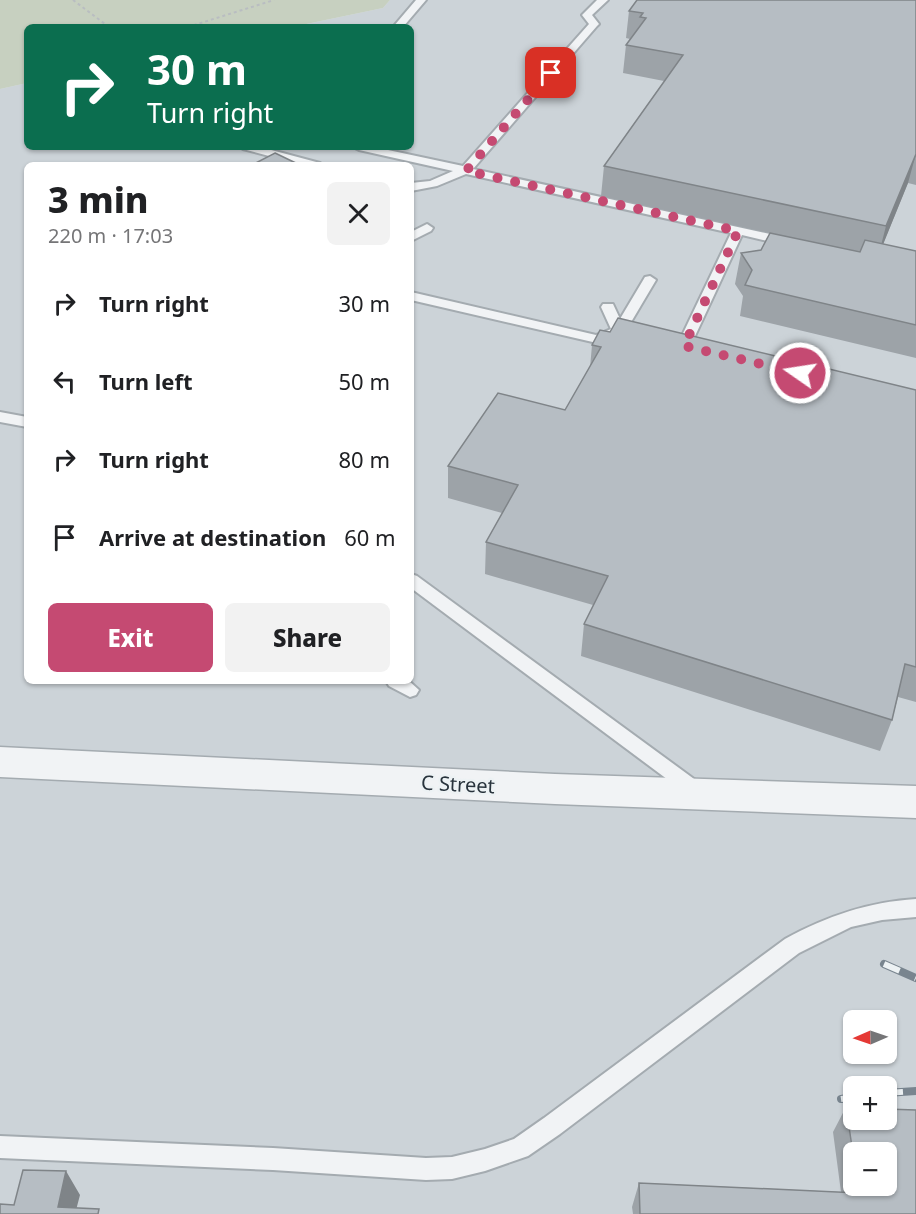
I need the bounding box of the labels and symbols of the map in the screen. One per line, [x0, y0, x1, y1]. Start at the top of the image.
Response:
pin [525, 47, 576, 98]
position arrow [768, 341, 832, 405]
street label: C Street [421, 769, 495, 799]
north arrow [843, 1010, 897, 1064]

